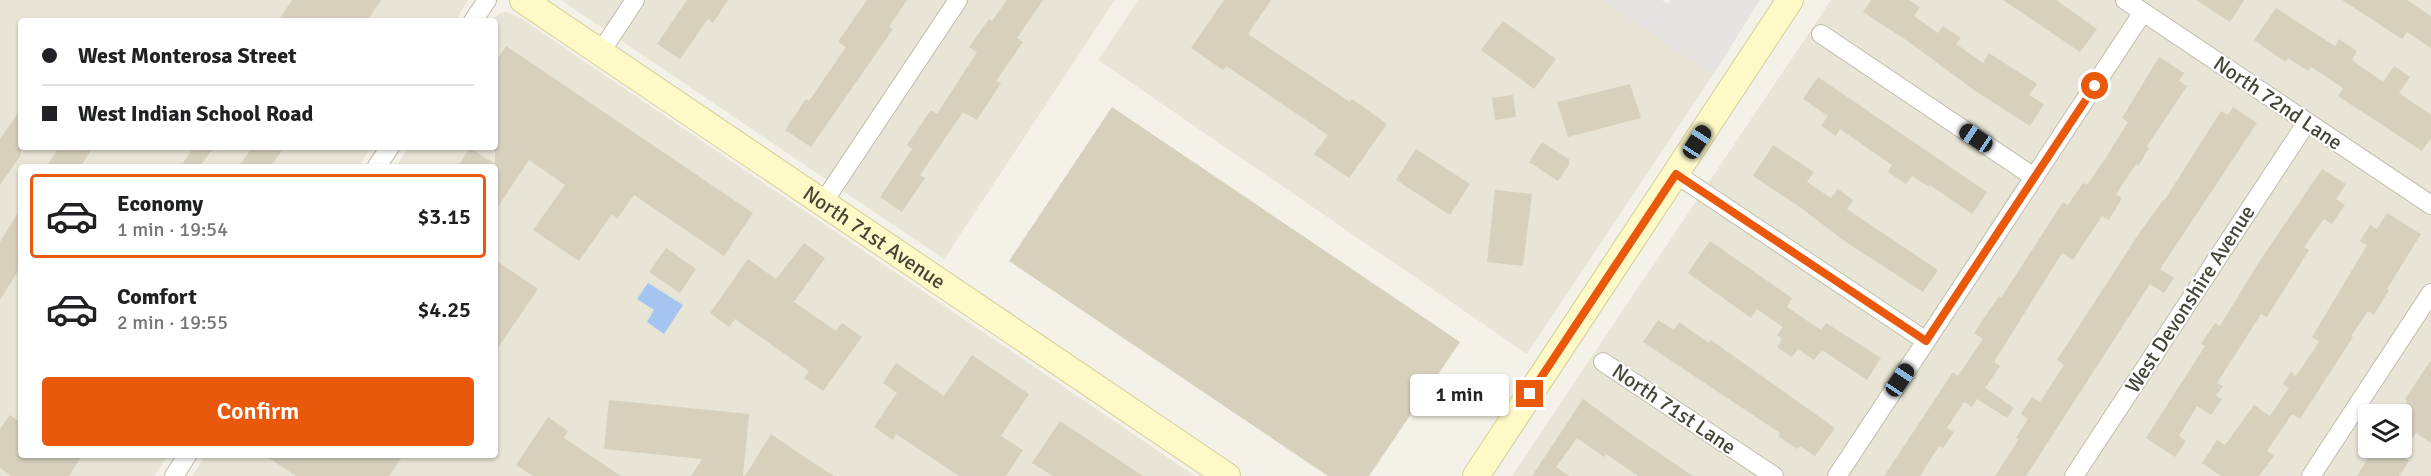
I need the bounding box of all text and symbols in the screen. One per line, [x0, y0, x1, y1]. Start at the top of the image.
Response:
text: West Monterosa Street [78, 42, 296, 69]
street label: North 72nd Lane [2209, 50, 2347, 156]
route start [2081, 72, 2108, 99]
text: West Indian School Road [78, 100, 313, 127]
car [1956, 120, 1996, 156]
car [1680, 122, 1714, 162]
street label: North 71st Avenue [798, 180, 950, 295]
icon: car [45, 189, 99, 243]
text: Economy [117, 190, 203, 217]
street label: West Devonshire Avenue [2120, 200, 2260, 398]
text: $3.15 [417, 203, 471, 230]
text: 1 min · 19:54 [117, 217, 228, 242]
icon: car [45, 282, 99, 336]
text: Comfort [117, 283, 197, 310]
text: $4.25 [417, 296, 471, 323]
text: 2 min · 19:55 [117, 310, 228, 335]
street label: North 71st Lane [1607, 358, 1741, 460]
car [1882, 360, 1918, 400]
callout: 1 min [1410, 373, 1509, 415]
button: Confirm [42, 377, 474, 446]
route end [1516, 380, 1543, 407]
text: 1 min [1436, 382, 1483, 407]
map controls [2358, 404, 2412, 458]
button: layers [2358, 404, 2412, 458]

